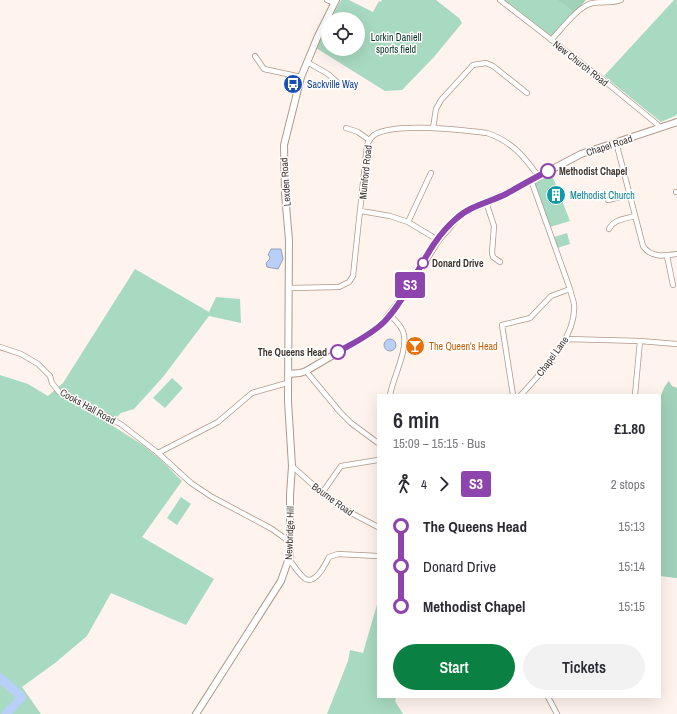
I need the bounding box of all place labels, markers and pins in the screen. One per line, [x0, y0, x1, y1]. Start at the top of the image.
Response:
bus stop icon: Sackville Way [282, 73, 304, 95]
place label: Sackville Way [307, 78, 359, 91]
marker: Methodist Chapel [540, 163, 556, 179]
place label: Methodist Chapel [559, 165, 627, 178]
building icon: Methodist Church [545, 184, 567, 206]
place label: Methodist Church [570, 189, 635, 202]
marker: Donard Drive [417, 257, 429, 269]
place label: Donard Drive [432, 257, 484, 270]
bar icon: The Queen's Head [404, 335, 426, 357]
place label: The Queen's Head [429, 340, 498, 353]
marker: The Queens Head [330, 344, 346, 360]
place label: The Queens Head [258, 346, 327, 359]

